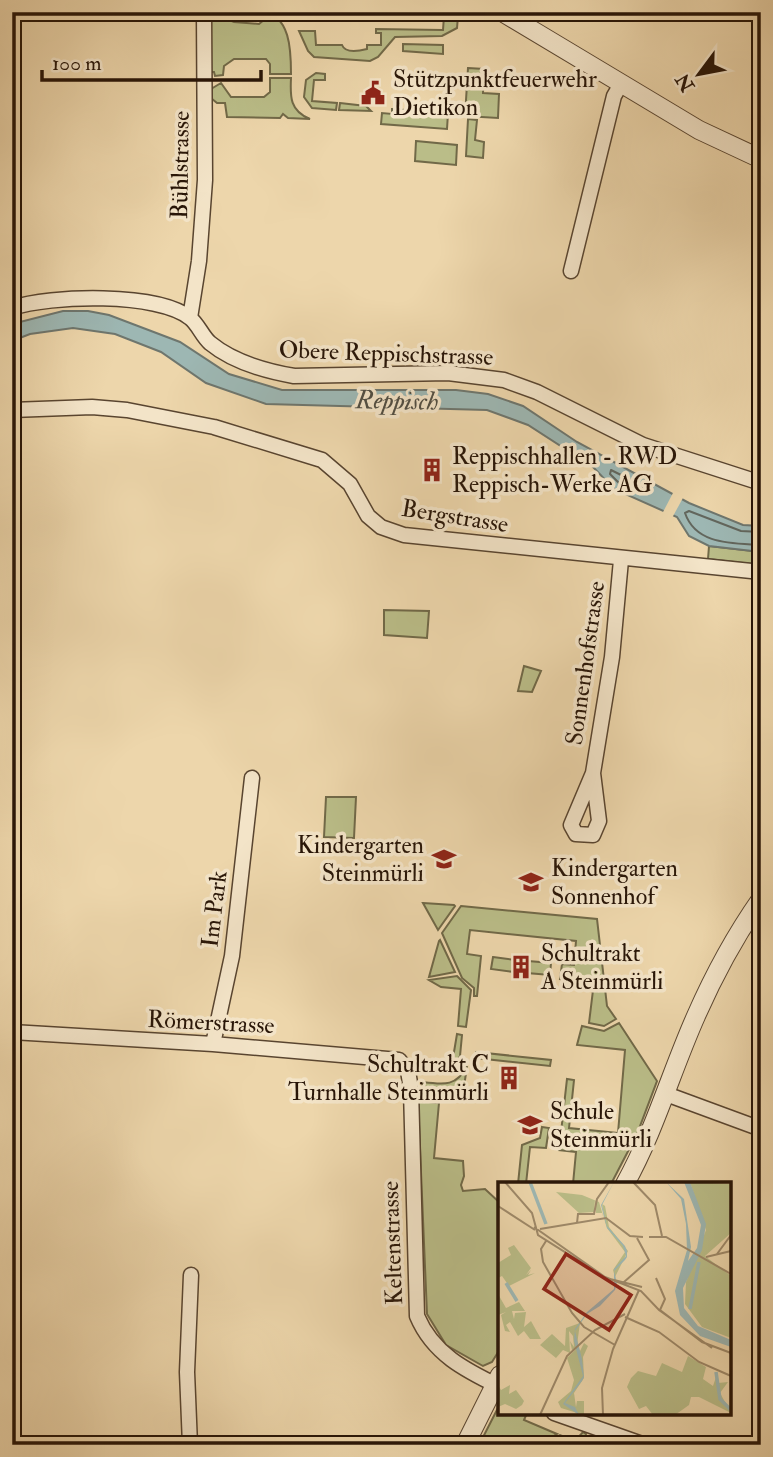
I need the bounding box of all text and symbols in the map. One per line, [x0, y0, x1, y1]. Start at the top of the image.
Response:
scale bar [42, 38, 261, 82]
north arrow [664, 38, 734, 108]
text: 100 m [52, 50, 102, 77]
place label: Stützpunktfeuerwehr Dietikon [393, 64, 597, 123]
text: N [670, 68, 701, 97]
public building icon: Stützpunktfeuerwehr Dietikon [359, 79, 387, 107]
street label: Bühlstrasse [164, 111, 197, 219]
street label: Obere Reppischstrasse [278, 334, 494, 373]
water label: Reppisch [354, 384, 439, 418]
place label: Reppischhallen - RWD Reppisch-Werke AG [452, 441, 677, 500]
building icon: Reppischhallen - RWD Reppisch-Werke AG [418, 456, 446, 484]
street label: Bergstrasse [399, 493, 511, 540]
street label: Sonnenhofstrasse [559, 579, 612, 747]
place label: Kindergarten Steinmürli [297, 830, 424, 889]
school or university icon: Kindergarten Steinmürli [430, 845, 458, 873]
place label: Kindergarten Sonnenhof [551, 853, 678, 912]
street label: Im Park [194, 868, 235, 949]
school or university icon: Kindergarten Sonnenhof [517, 868, 545, 896]
place label: Schultrakt A Steinmürli [540, 938, 663, 997]
building icon: Schultrakt A Steinmürli [507, 953, 535, 981]
street label: Römerstrasse [147, 1004, 275, 1041]
place label: Schultrakt C Turnhalle Steinmürli [288, 1049, 489, 1108]
building icon: Schultrakt C Turnhalle Steinmürli [495, 1064, 523, 1092]
place label: Schule Steinmürli [550, 1096, 652, 1155]
school or university icon: Schule Steinmürli [516, 1111, 544, 1139]
street label: Keltenstrasse [375, 1180, 410, 1305]
inset map [498, 1182, 731, 1415]

